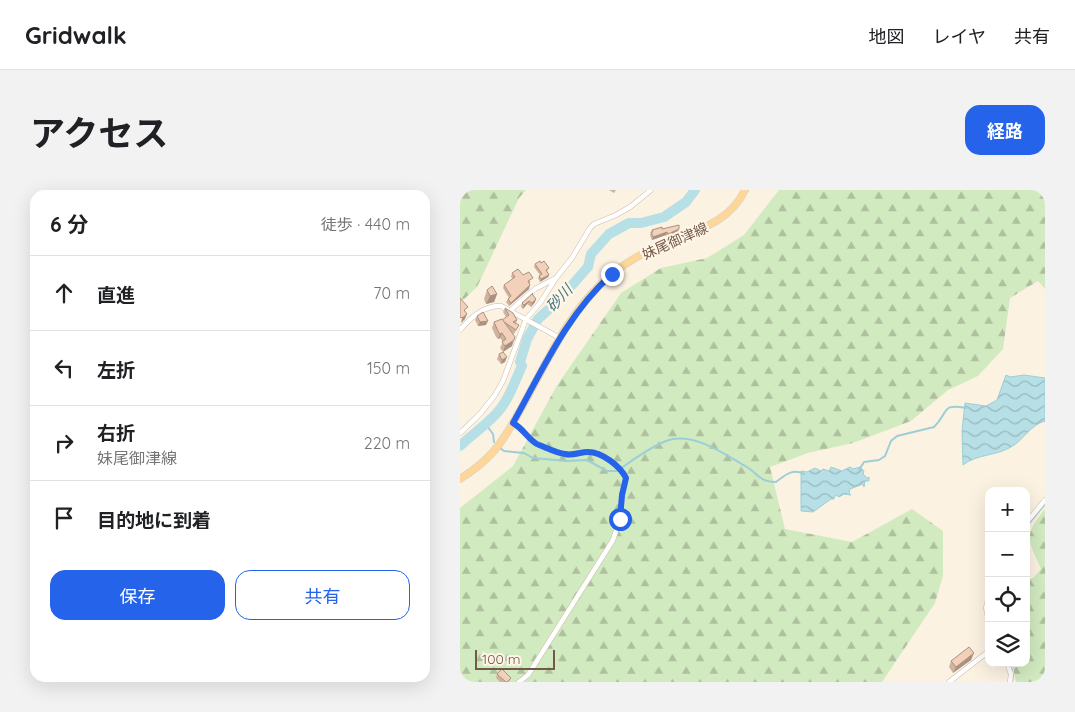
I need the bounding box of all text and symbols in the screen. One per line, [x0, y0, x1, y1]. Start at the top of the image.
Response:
text: Gridwalk [25, 20, 127, 50]
text: 地図 [869, 25, 905, 48]
text: レイヤ [933, 25, 986, 48]
text: 共有 [1014, 25, 1050, 48]
button: 経路 [965, 105, 1045, 155]
text: アクセス [30, 111, 168, 155]
text: 6 分 [50, 211, 89, 237]
text: 徒歩 · 440 m [321, 214, 410, 234]
street label: 妹尾御津線 [639, 219, 711, 263]
route end [601, 263, 624, 286]
icon: ahead [50, 279, 78, 307]
water label: 砂川 [542, 279, 578, 315]
text: 直進 [97, 283, 135, 307]
text: 70 m [373, 283, 410, 303]
icon: left [50, 354, 78, 382]
text: 左折 [97, 358, 135, 382]
text: 150 m [367, 358, 410, 378]
text: 右折 [97, 421, 135, 445]
icon: right [50, 429, 78, 457]
text: 220 m [364, 433, 410, 453]
text: 妹尾御津線 [97, 448, 177, 468]
map controls [985, 487, 1030, 667]
button: + [985, 487, 1030, 532]
icon: arrive [50, 504, 78, 532]
text: 目的地に到着 [97, 508, 211, 532]
route start [609, 508, 632, 531]
button: − [985, 532, 1030, 577]
button: 保存 [50, 570, 225, 620]
button: 共有 [235, 570, 410, 620]
button: locate [985, 577, 1030, 622]
button: layers [985, 622, 1030, 667]
scale bar [475, 647, 555, 670]
text: 100 m [482, 650, 520, 668]

